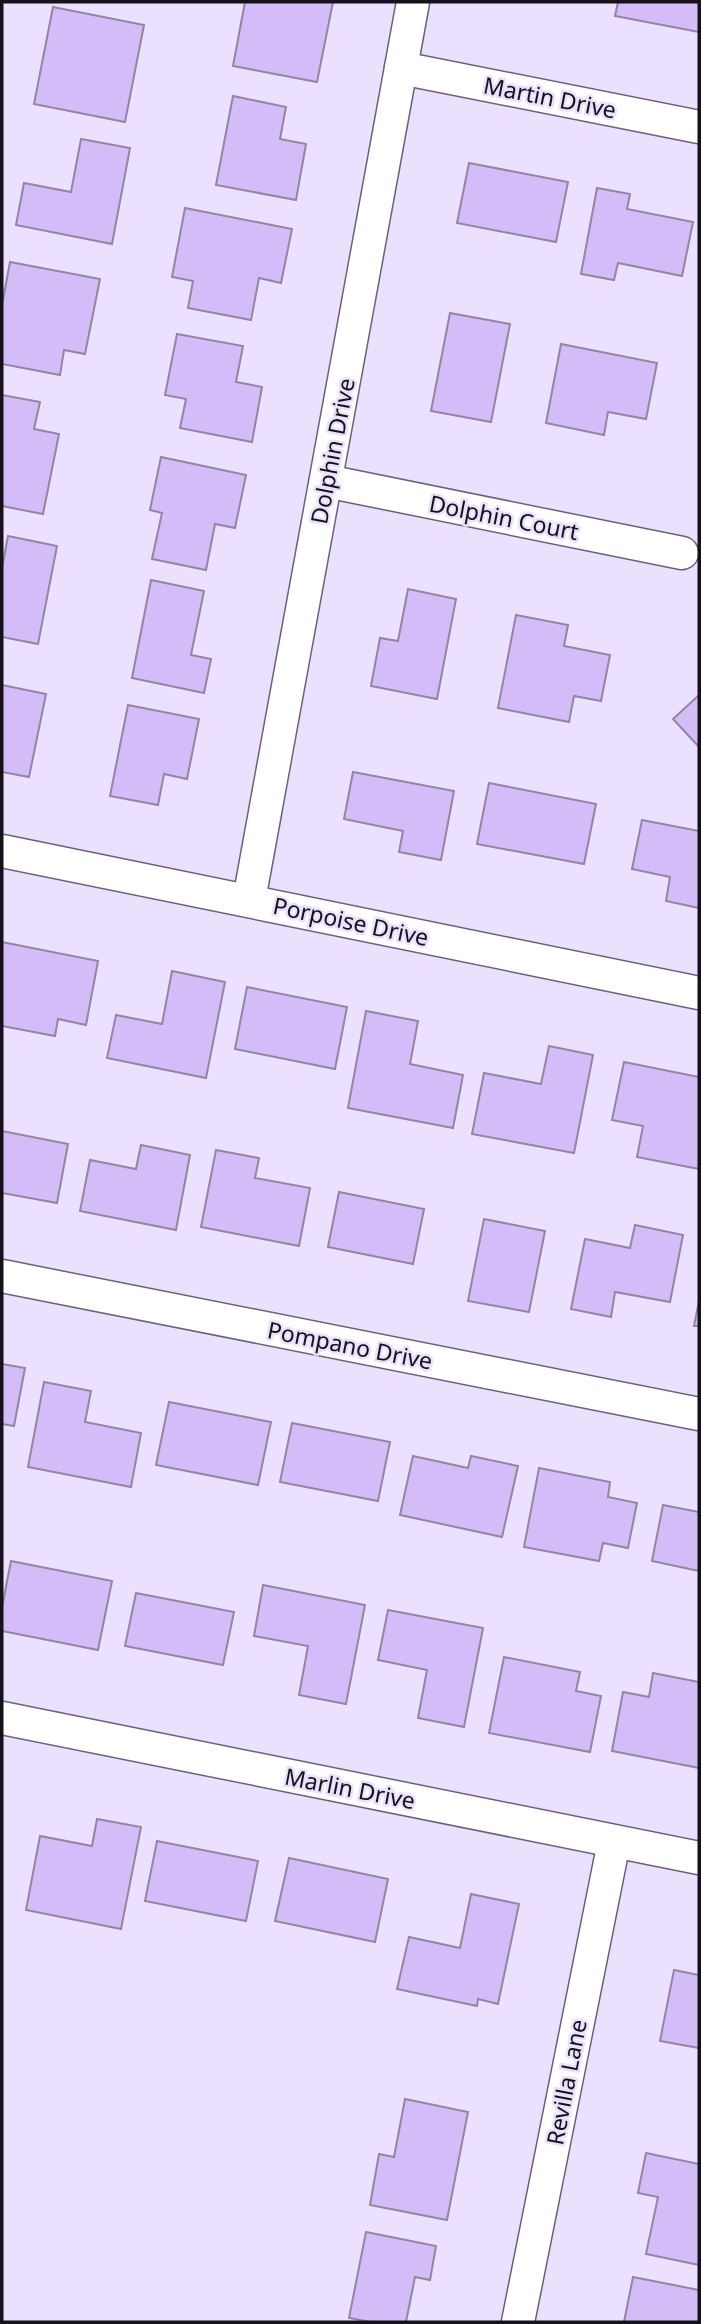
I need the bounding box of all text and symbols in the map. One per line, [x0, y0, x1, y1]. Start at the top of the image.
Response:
street label: Martin Drive [481, 68, 619, 126]
street label: Dolphin Drive [302, 375, 362, 527]
street label: Dolphin Court [427, 487, 581, 547]
street label: Porpoise Drive [270, 889, 432, 953]
street label: Pompano Drive [265, 1313, 435, 1377]
street label: Marlin Drive [282, 1760, 418, 1816]
street label: Revilla Lane [538, 2016, 594, 2148]

